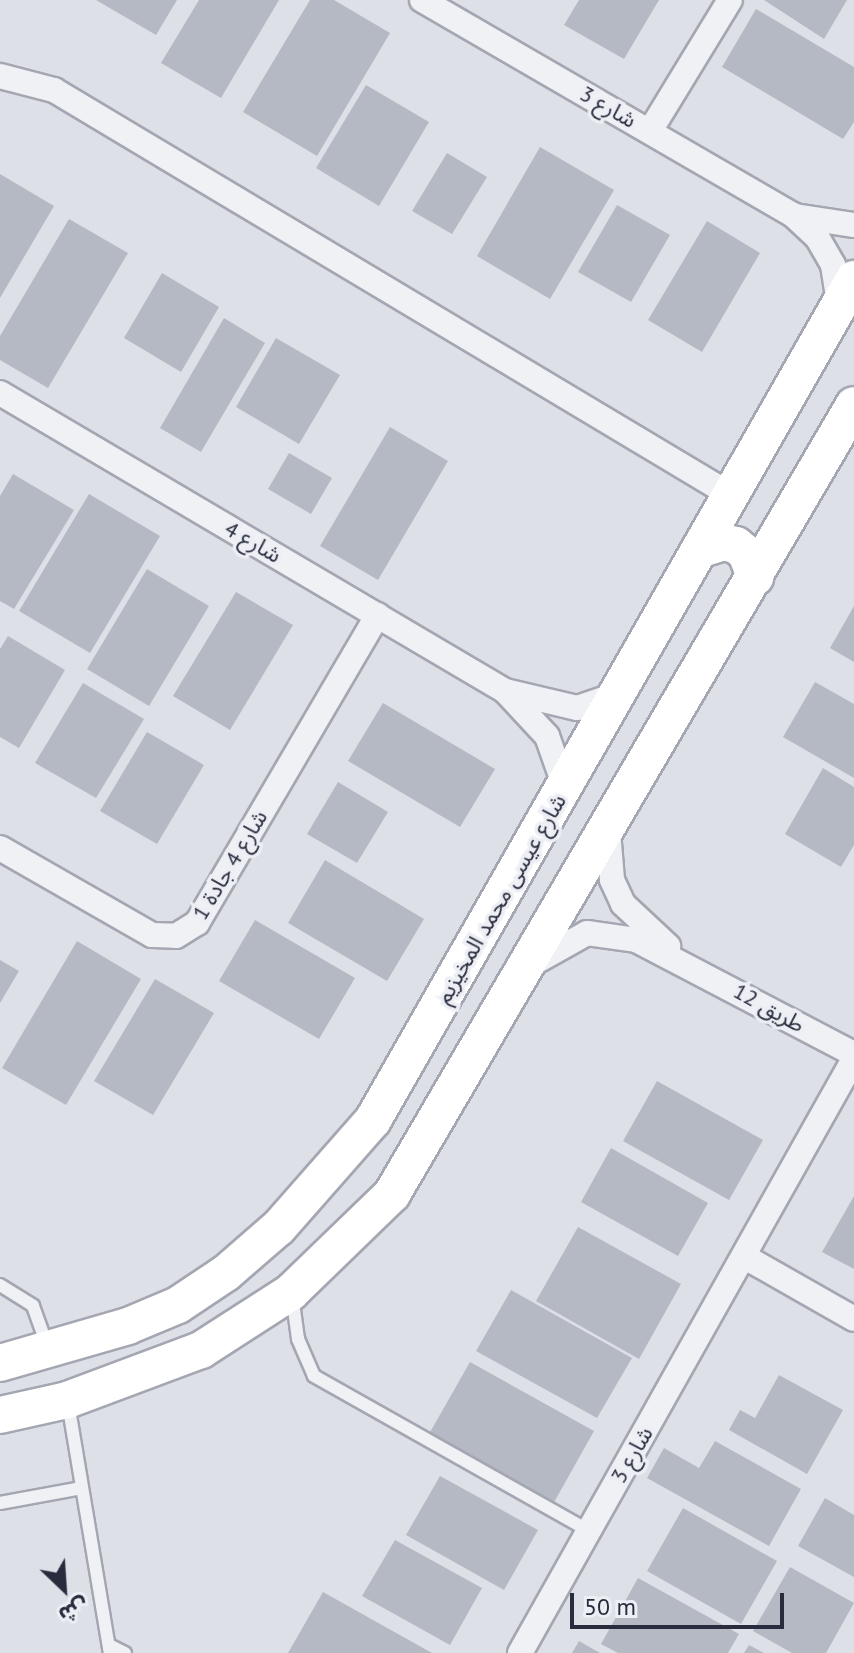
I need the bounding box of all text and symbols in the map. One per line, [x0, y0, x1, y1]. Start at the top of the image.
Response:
street label: شارع 3 [575, 80, 641, 134]
street label: شارع 4 [220, 515, 286, 569]
street label: شارع عيسى محمد المخيزيم [430, 790, 572, 1008]
street label: شارع 4 جادة 1 [187, 805, 273, 925]
street label: طريق 12 [729, 978, 809, 1038]
street label: شارع 3 [605, 1422, 659, 1488]
north arrow [24, 1549, 104, 1629]
scale bar [574, 1577, 788, 1627]
text: 50 m [584, 1591, 636, 1622]
text: ش [55, 1592, 94, 1630]

